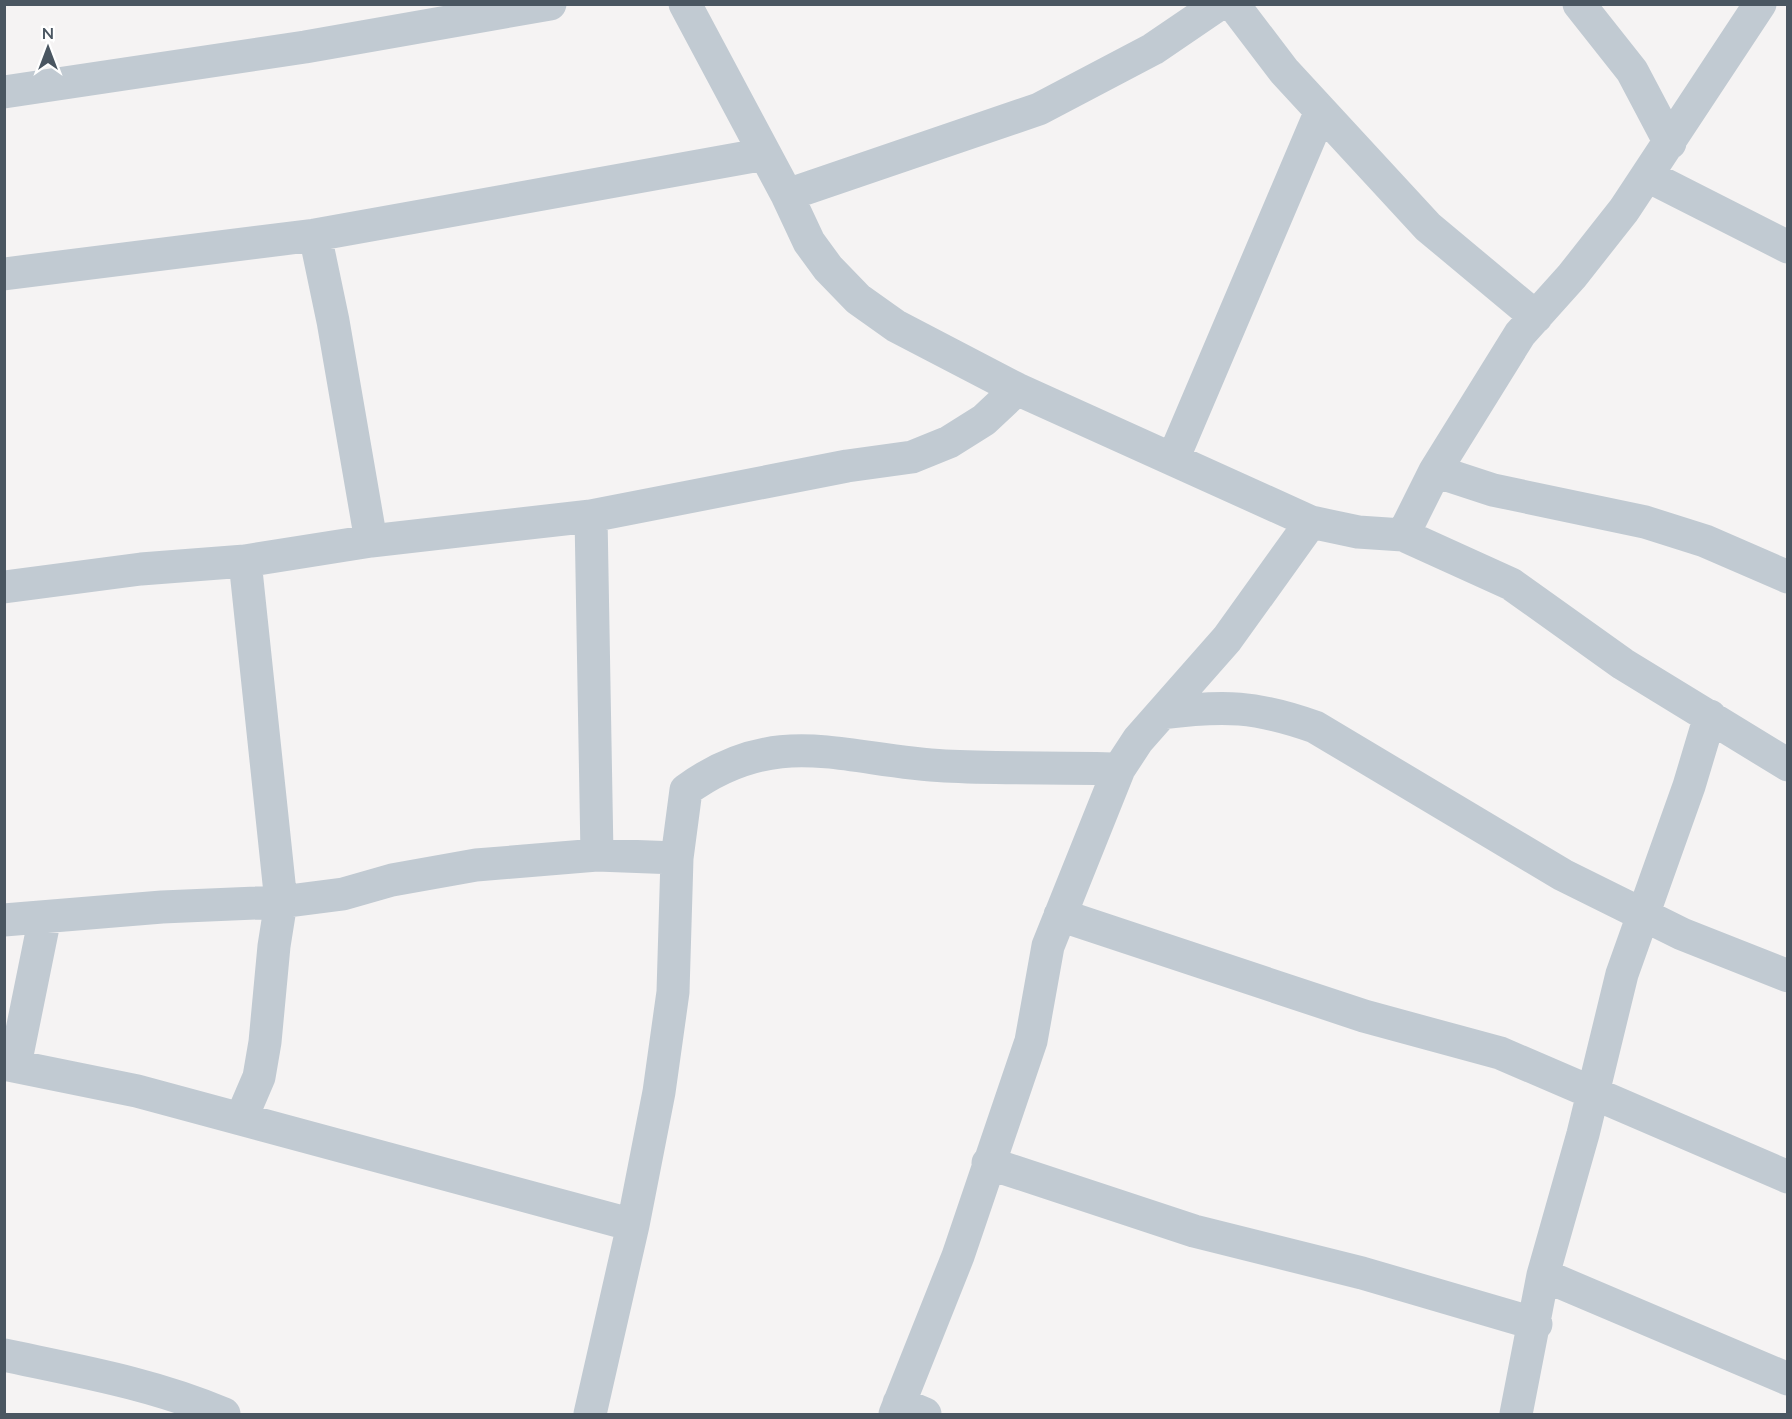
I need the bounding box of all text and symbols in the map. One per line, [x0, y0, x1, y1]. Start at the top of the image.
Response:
north arrow [18, 18, 78, 78]
text: N [42, 23, 54, 42]

